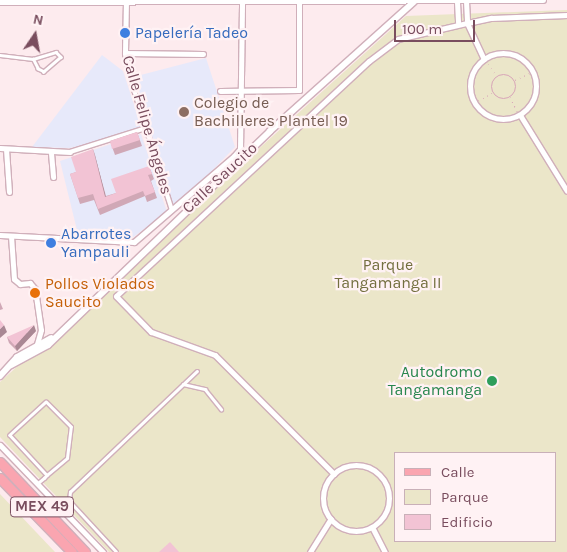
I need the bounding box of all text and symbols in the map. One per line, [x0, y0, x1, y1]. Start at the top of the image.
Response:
north arrow [10, 10, 60, 60]
text: N [32, 10, 45, 29]
scale bar [397, 10, 478, 42]
text: 100 m [402, 20, 442, 38]
place label: Papelería Tadeo [135, 23, 248, 43]
marker: Papelería Tadeo [119, 27, 131, 39]
street label: Calle Felipe Ángeles [118, 53, 176, 197]
place label: Colegio de Bachilleres Plantel 19 [194, 93, 348, 131]
marker: Colegio de Bachilleres Plantel 19 [178, 106, 190, 118]
street label: Calle Saucito [179, 138, 261, 218]
place label: Abarrotes Yampauli [61, 224, 131, 262]
marker: Abarrotes Yampauli [45, 237, 57, 249]
park label: Parque Tangamanga II [335, 255, 441, 293]
place label: Pollos Violados Saucito [45, 274, 155, 312]
marker: Pollos Violados Saucito [29, 287, 41, 299]
place label: Autodromo Tangamanga [388, 362, 482, 400]
marker: Autodromo Tangamanga [486, 375, 498, 387]
legend [394, 452, 557, 542]
text: Calle [441, 463, 475, 481]
text: Parque [441, 488, 489, 506]
road number: MEX 49 [10, 494, 74, 520]
text: Edificio [441, 513, 493, 531]

